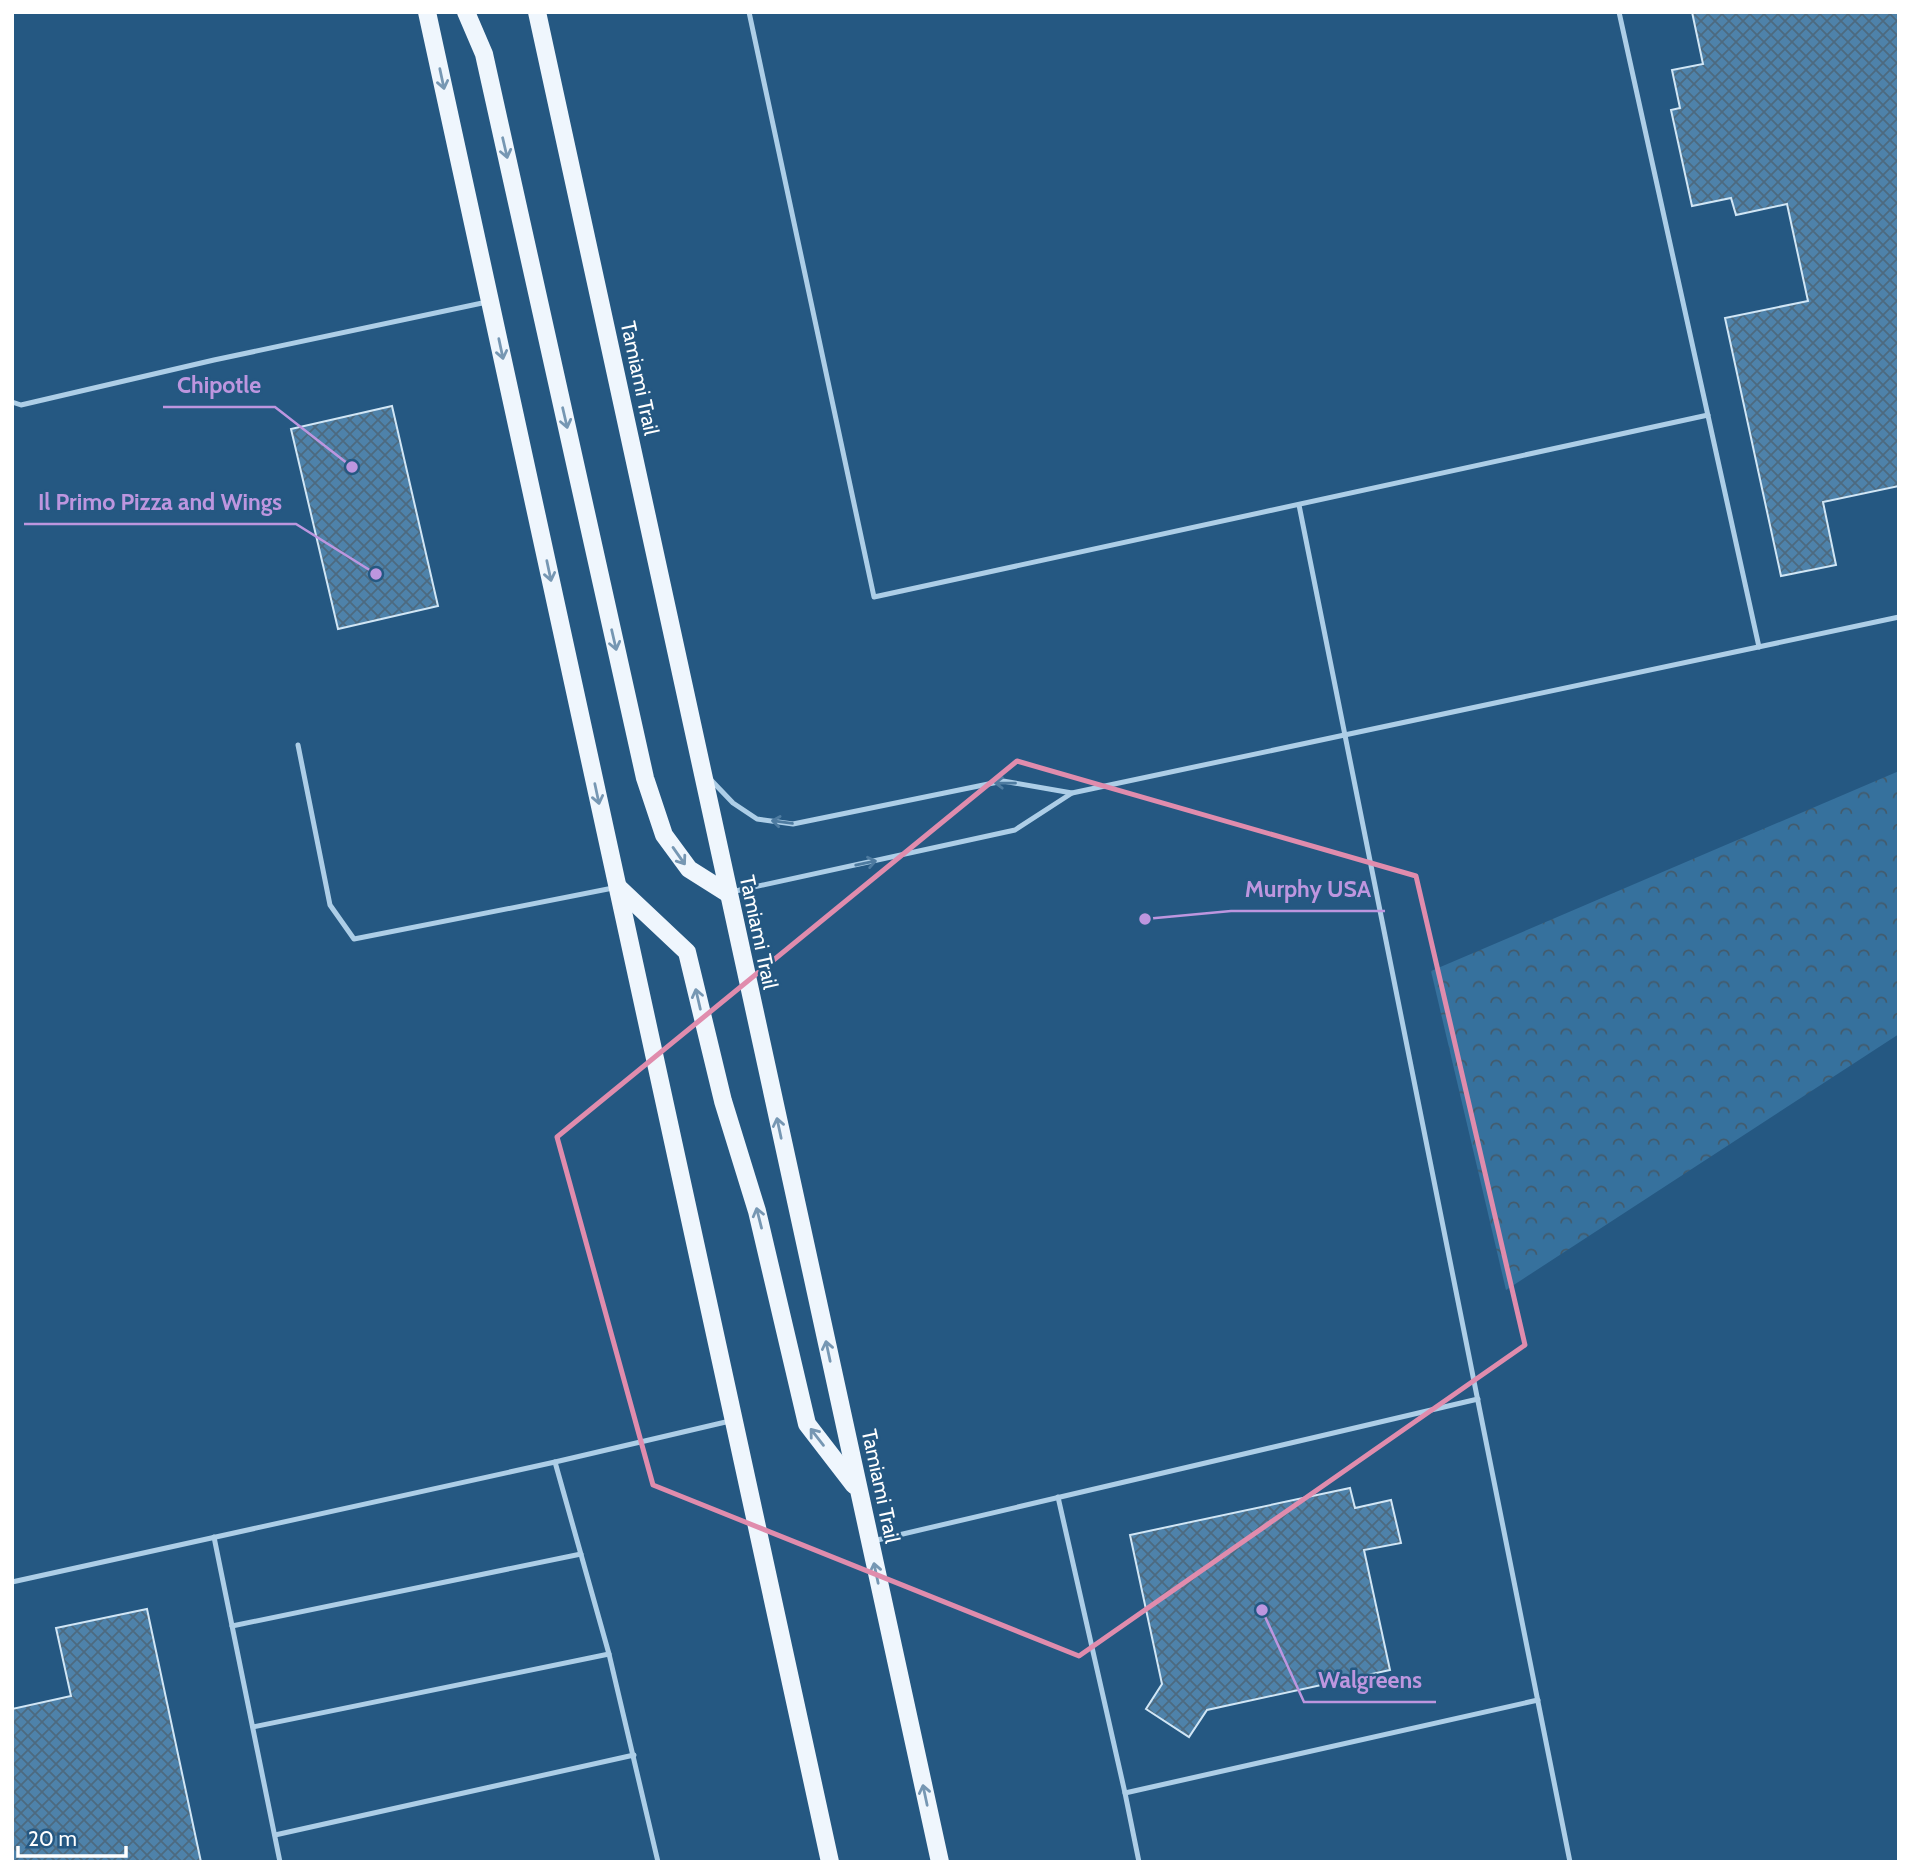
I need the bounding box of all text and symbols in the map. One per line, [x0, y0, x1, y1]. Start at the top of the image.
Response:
one-way arrow [435, 67, 449, 90]
one-way arrow [499, 136, 513, 159]
street label: Tamiami Trail [616, 319, 664, 437]
one-way arrow [494, 337, 508, 360]
callout: Chipotle [163, 363, 275, 407]
text: Chipotle [177, 371, 261, 399]
one-way arrow [559, 406, 572, 429]
callout: Il Primo Pizza and Wings [24, 480, 296, 524]
text: Il Primo Pizza and Wings [38, 488, 282, 516]
one-way arrow [543, 559, 556, 582]
one-way arrow [608, 628, 622, 651]
one-way arrow [994, 776, 1017, 790]
one-way arrow [591, 782, 605, 805]
one-way arrow [771, 816, 794, 829]
one-way arrow [672, 846, 687, 865]
one-way arrow [854, 856, 877, 869]
callout: Murphy USA [1231, 867, 1385, 911]
street label: Tamiami Trail [735, 873, 783, 991]
text: Murphy USA [1245, 875, 1372, 903]
one-way arrow [691, 988, 704, 1011]
one-way arrow [772, 1117, 786, 1140]
one-way arrow [752, 1207, 765, 1230]
one-way arrow [821, 1340, 834, 1363]
street label: Tamiami Trail [857, 1427, 905, 1545]
one-way arrow [810, 1428, 825, 1446]
one-way arrow [869, 1562, 883, 1585]
callout: Walgreens [1304, 1658, 1436, 1702]
text: Walgreens [1318, 1666, 1422, 1694]
one-way arrow [918, 1784, 932, 1807]
scale bar [18, 1814, 126, 1858]
text: 20 m [28, 1826, 77, 1851]

